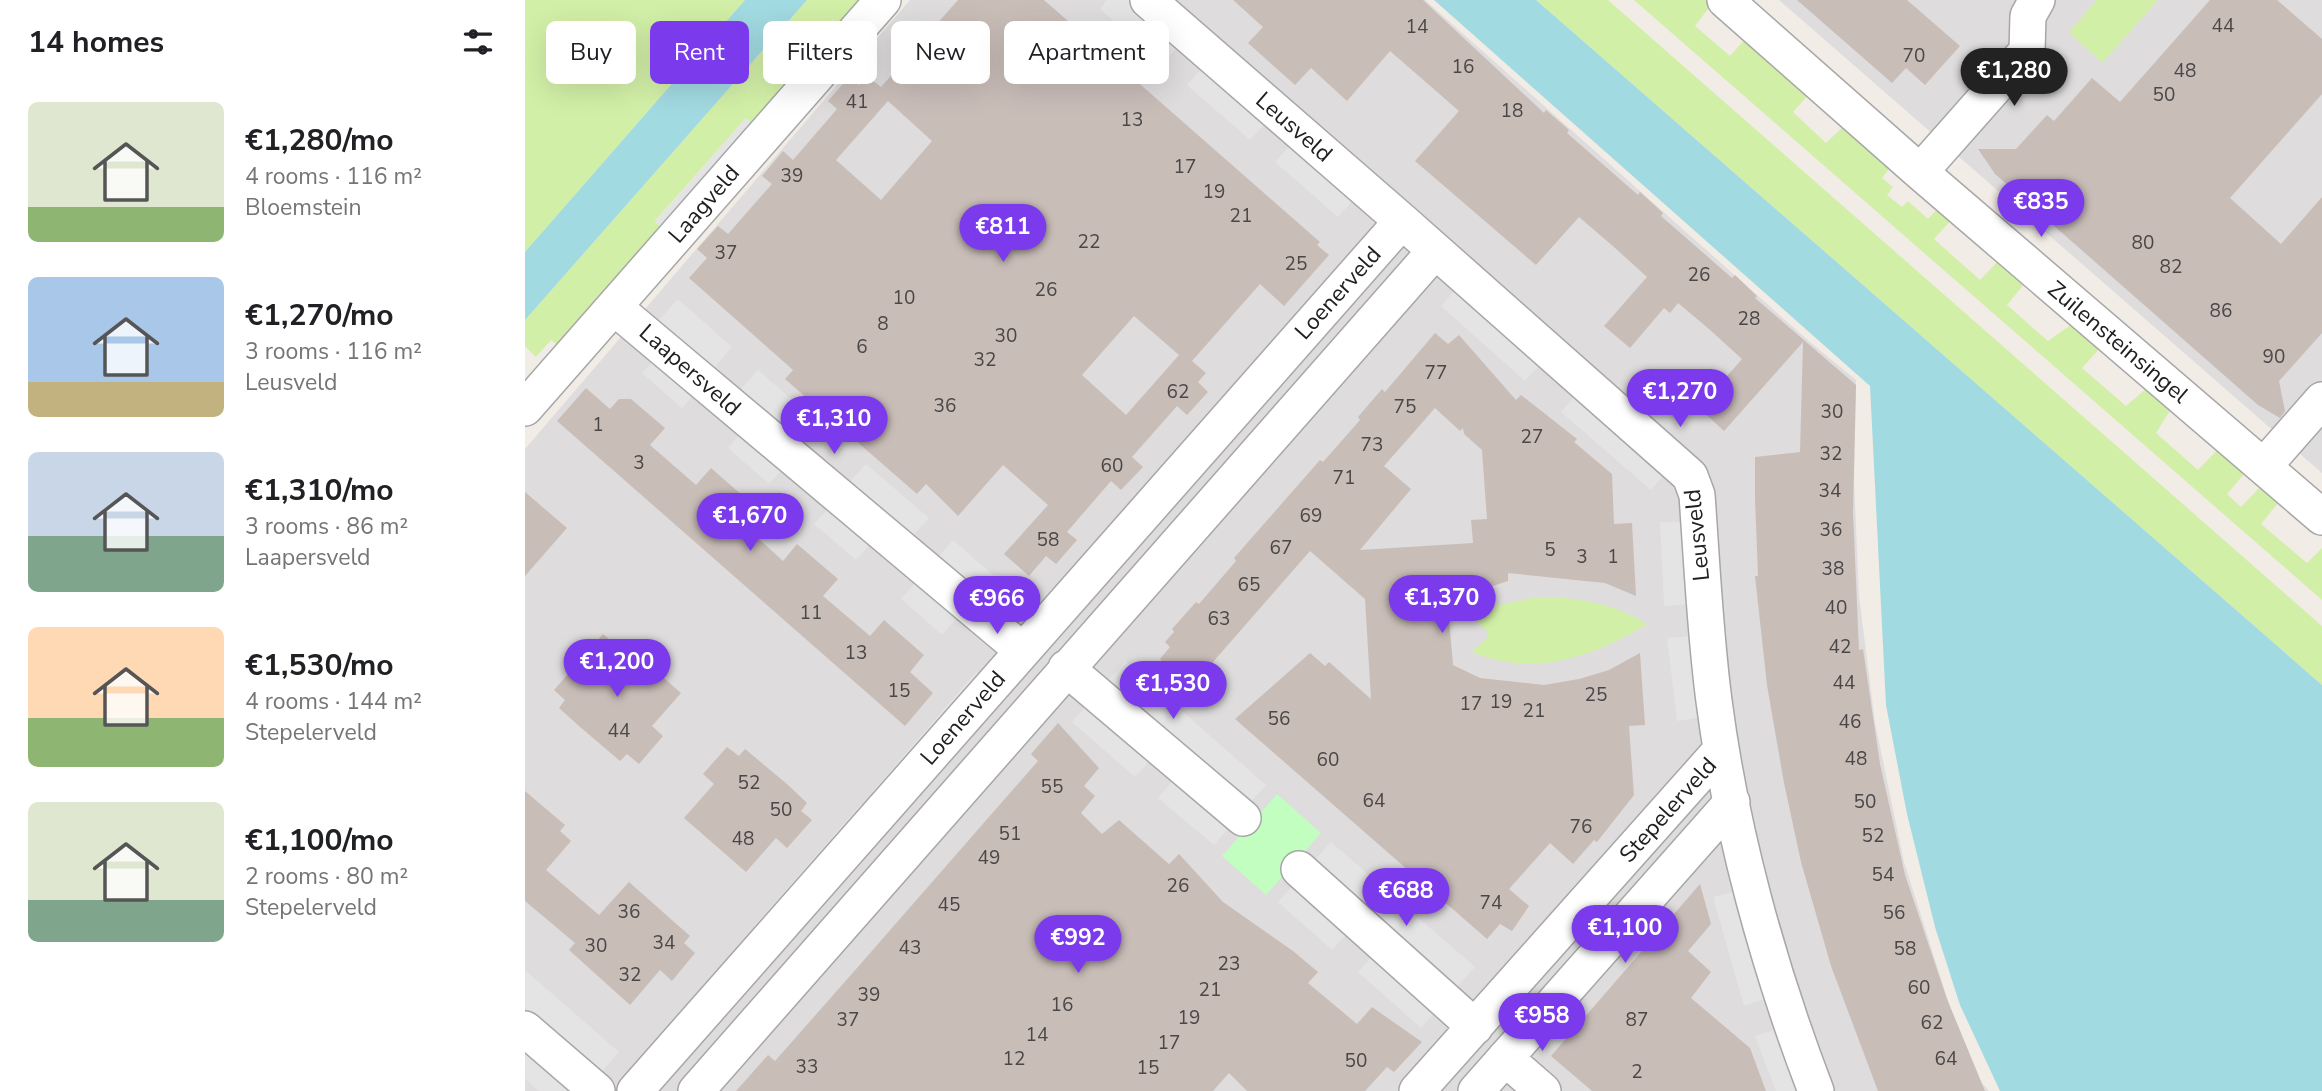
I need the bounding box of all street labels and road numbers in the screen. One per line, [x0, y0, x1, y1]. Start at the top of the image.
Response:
street label: Leusveld [1249, 85, 1339, 169]
street label: Laagveld [661, 158, 747, 250]
street label: Loenerveld [1288, 240, 1388, 346]
street label: Zuilensteinsingel [2041, 274, 2195, 410]
street label: Laapersveld [632, 317, 748, 423]
street label: Leusveld [1677, 487, 1717, 583]
street label: Loenerveld [913, 664, 1013, 772]
street label: Stepelerveld [1612, 751, 1724, 869]

